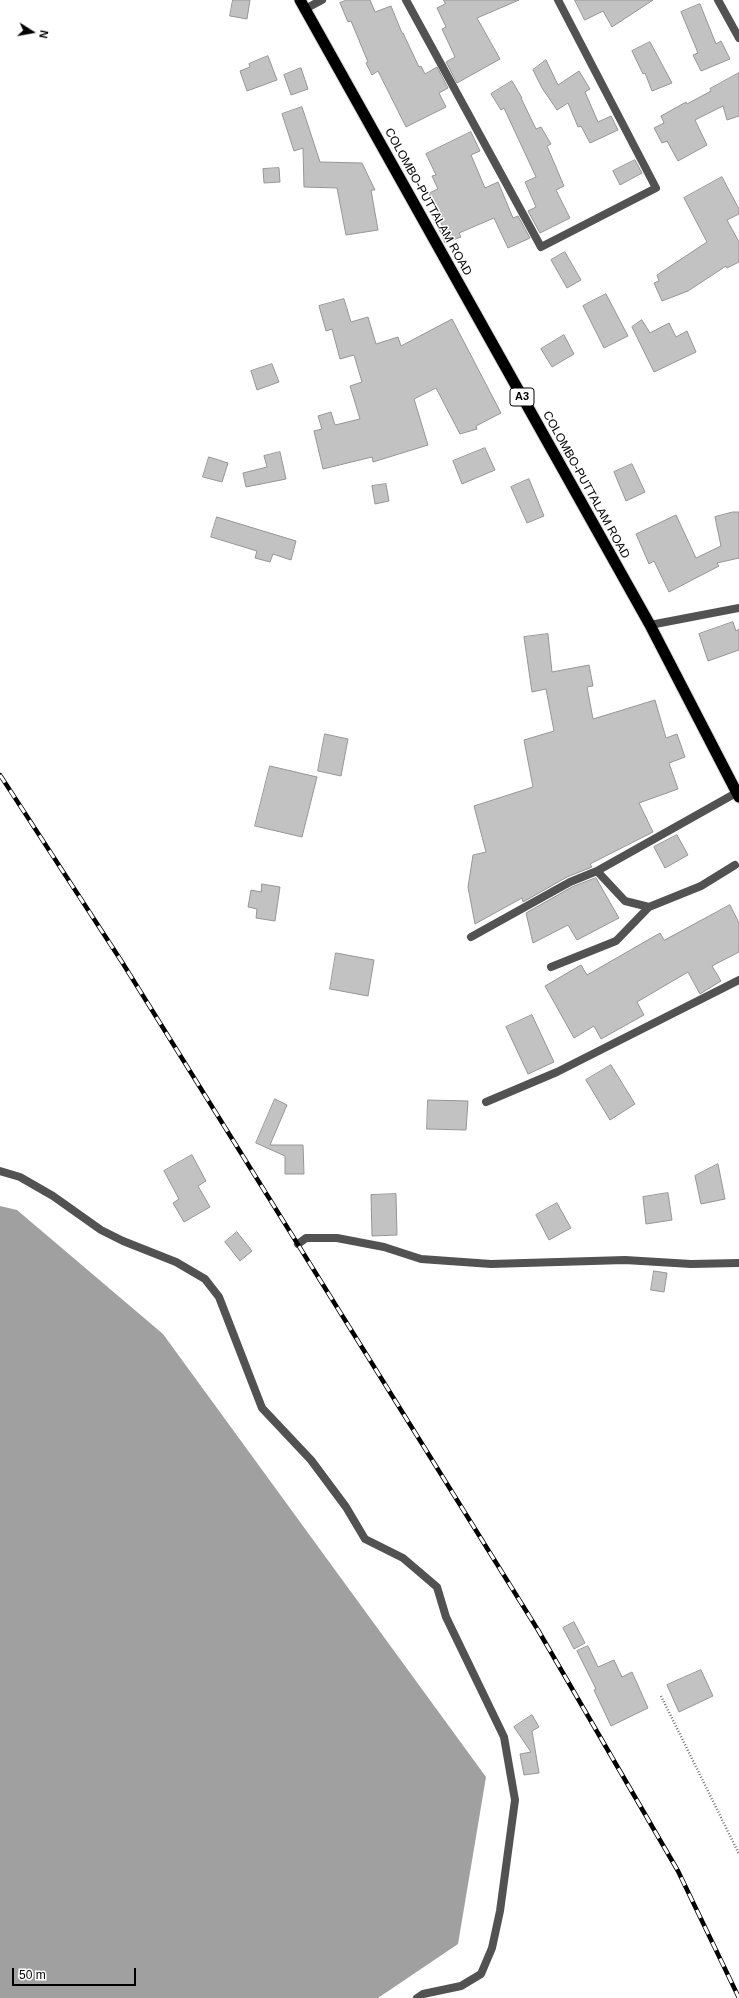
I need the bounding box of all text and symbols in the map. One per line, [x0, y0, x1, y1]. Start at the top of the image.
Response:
north arrow [12, 12, 52, 52]
text: N [37, 29, 50, 39]
street label: COLOMBO-PUTTALAM ROAD [381, 126, 475, 278]
road number: A3 [510, 388, 534, 406]
street label: COLOMBO-PUTTALAM ROAD [539, 409, 633, 561]
scale bar [14, 1960, 138, 1986]
text: 50 m [19, 1968, 46, 1982]

